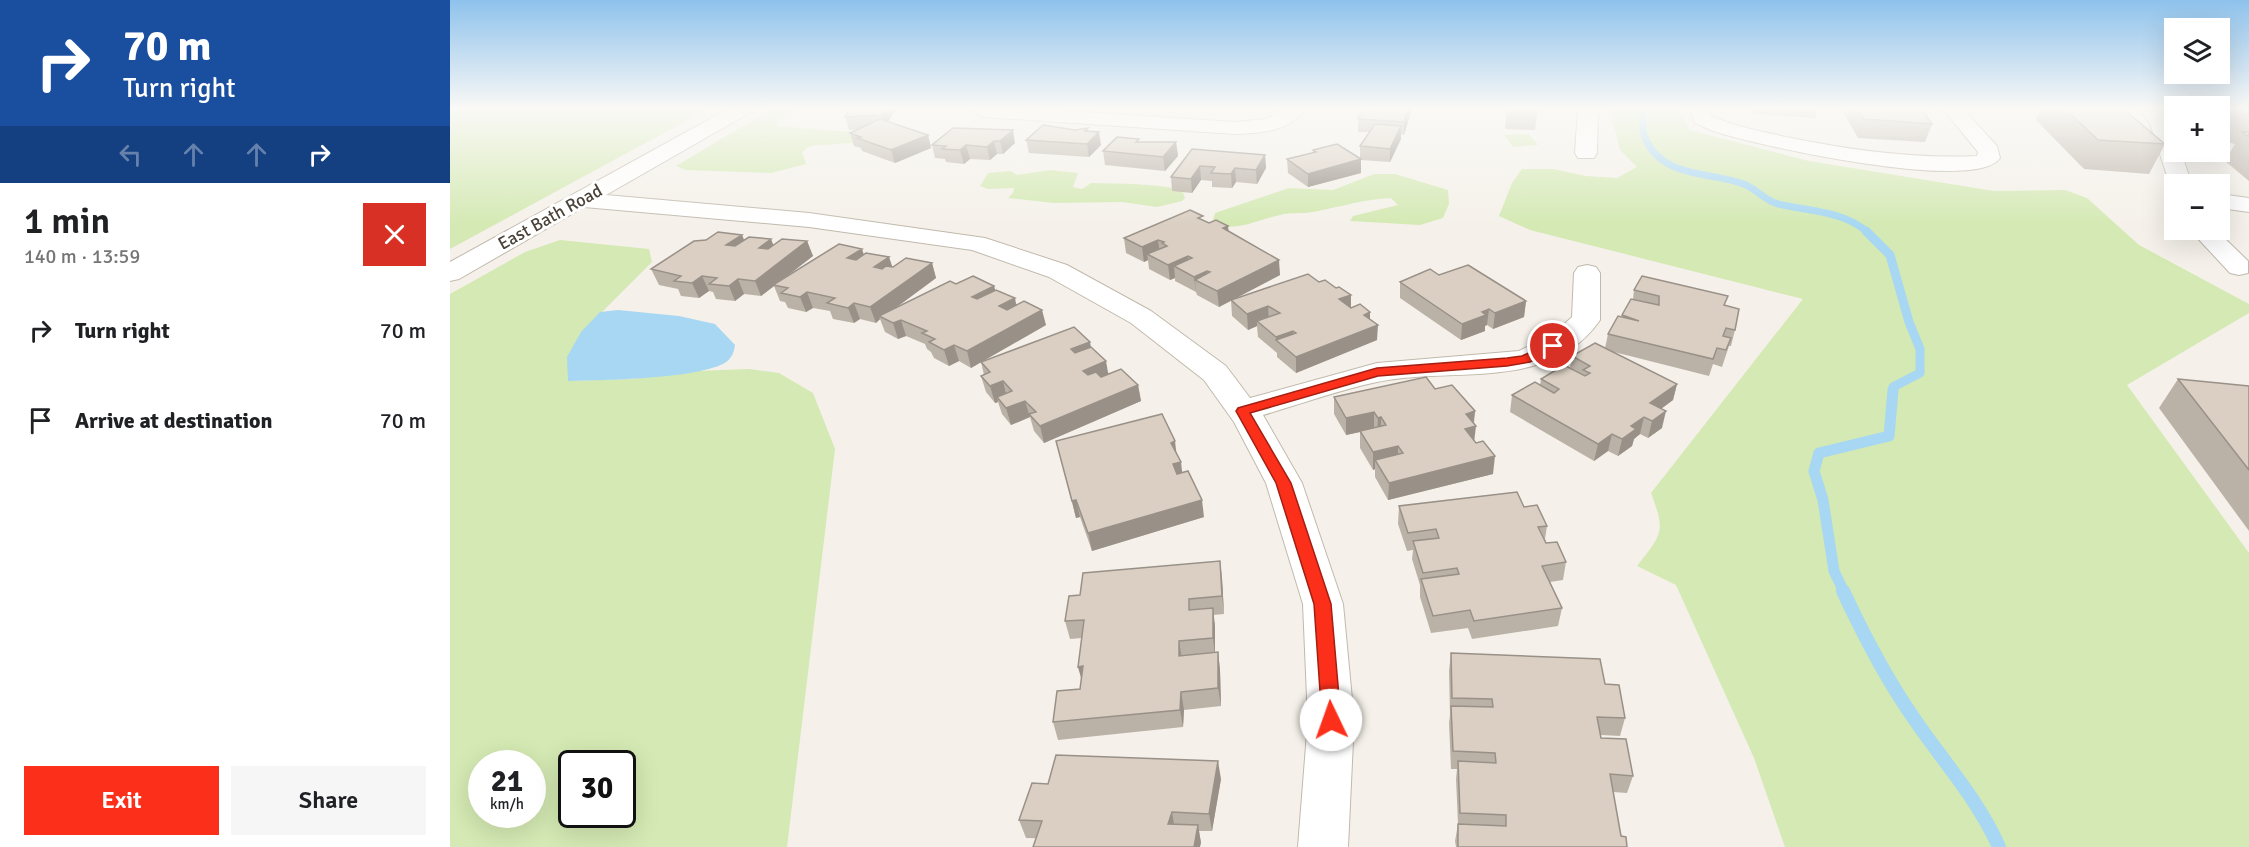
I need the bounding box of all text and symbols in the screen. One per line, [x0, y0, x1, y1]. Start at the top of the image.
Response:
map controls [2164, 18, 2230, 240]
button: layers [2164, 18, 2230, 84]
text: 70 m [123, 21, 212, 72]
icon: right [24, 24, 102, 102]
text: Turn right [123, 72, 236, 105]
button: + [2164, 96, 2230, 162]
icon: left [114, 138, 147, 171]
icon: ahead [177, 138, 210, 171]
icon: ahead [240, 138, 273, 171]
icon: right [303, 138, 336, 171]
button: − [2164, 174, 2230, 240]
street label: East Bath Road [494, 179, 606, 255]
text: 1 min [24, 199, 110, 244]
button: close [363, 203, 426, 266]
text: 140 m · 13:59 [24, 244, 140, 269]
icon: right [24, 314, 57, 347]
text: Turn right [75, 317, 170, 344]
text: 70 m [380, 317, 426, 344]
pin [1527, 320, 1578, 371]
icon: arrive [1536, 329, 1569, 362]
icon: arrive [24, 404, 57, 437]
text: Arrive at destination [75, 407, 272, 434]
text: 70 m [380, 407, 426, 434]
position arrow [1299, 688, 1363, 752]
speed limit sign: 30 [558, 750, 636, 828]
text: 21 [491, 763, 523, 800]
button: Exit [24, 766, 219, 835]
button: Share [231, 766, 426, 835]
text: km/h [490, 795, 524, 813]

